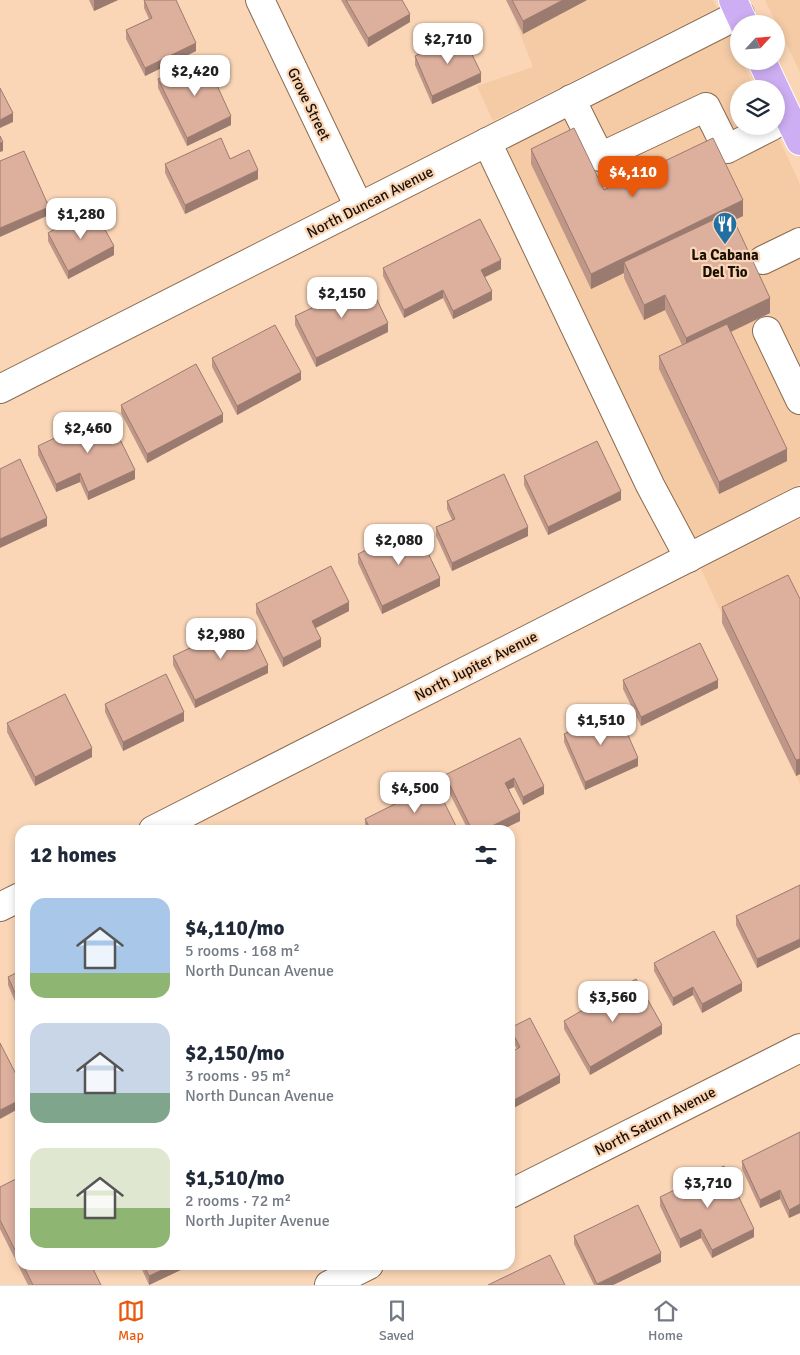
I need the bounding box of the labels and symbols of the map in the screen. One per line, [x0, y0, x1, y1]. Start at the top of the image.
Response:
north arrow [730, 15, 785, 70]
pin: $2,710 [407, 22, 489, 65]
pin: $2,420 [154, 54, 236, 97]
street label: Grove Street [284, 65, 334, 143]
pin: $4,110 [592, 156, 674, 198]
street label: North Duncan Avenue [304, 162, 436, 242]
pin: $1,280 [40, 198, 122, 240]
restaurant icon: La Cabana Del Tio [712, 211, 738, 245]
place label: La Cabana Del Tio [691, 246, 759, 281]
pin: $2,150 [301, 276, 383, 319]
pin: $2,460 [47, 412, 129, 454]
pin: $2,080 [358, 524, 440, 566]
pin: $2,980 [180, 618, 262, 660]
street label: North Jupiter Avenue [411, 627, 541, 705]
pin: $1,510 [560, 704, 642, 746]
pin: $4,500 [374, 772, 456, 814]
pin: $3,560 [572, 980, 654, 1023]
street label: North Saturn Avenue [591, 1083, 719, 1159]
pin: $3,710 [667, 1166, 749, 1209]

